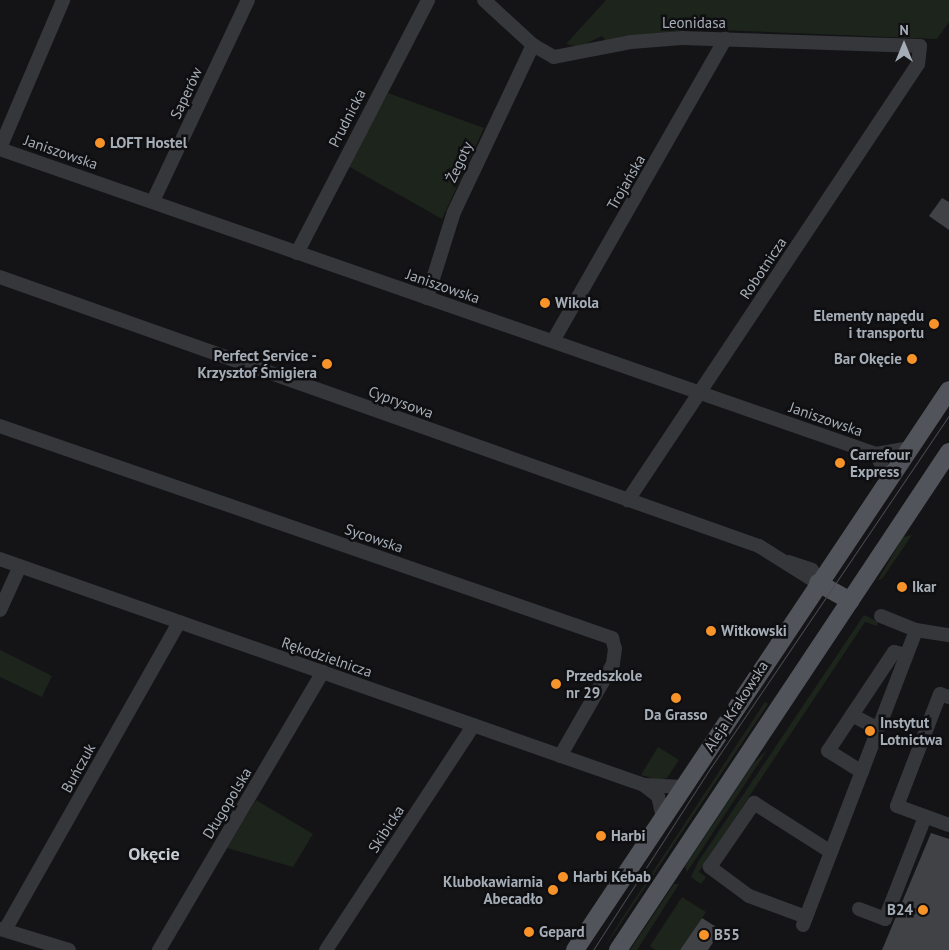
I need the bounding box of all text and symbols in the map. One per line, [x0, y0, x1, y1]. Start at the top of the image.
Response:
street label: Leonidasa [662, 14, 726, 32]
north arrow [879, 20, 929, 70]
text: N [899, 21, 909, 39]
street label: Saperów [166, 64, 206, 122]
street label: Prudnicka [325, 86, 369, 150]
street label: Janiszowska [22, 131, 100, 173]
place label: LOFT Hostel [110, 134, 188, 152]
marker: LOFT Hostel [94, 137, 106, 149]
street label: Żegoty [442, 139, 476, 185]
street label: Trojańska [603, 151, 649, 213]
street label: Robotnicza [736, 234, 790, 302]
street label: Janiszowska [404, 265, 482, 307]
place label: Wikola [555, 294, 599, 312]
marker: Wikola [539, 297, 551, 309]
place label: Elementy napędu i transportu [813, 306, 924, 341]
marker: Elementy napędu i transportu [928, 318, 940, 330]
place label: Perfect Service - Krzysztof Śmigiera [198, 346, 317, 381]
place label: Bar Okęcie [834, 350, 902, 368]
marker: Bar Okęcie [906, 353, 918, 365]
marker: Perfect Service - Krzysztof Śmigiera [321, 358, 333, 370]
street label: Cyprysowa [366, 382, 436, 422]
street label: Janiszowska [787, 398, 865, 440]
place label: Carrefour Express [850, 445, 910, 480]
marker: Carrefour Express [834, 457, 846, 469]
street label: Sycowska [342, 520, 406, 556]
place label: Ikar [912, 578, 936, 596]
marker: Ikar [896, 581, 908, 593]
place label: Witkowski [721, 622, 787, 640]
marker: Witkowski [705, 625, 717, 637]
street label: Rękodzielnicza [279, 633, 375, 681]
street label: Aleja Krakowska [700, 657, 772, 755]
place label: Przedszkole nr 29 [566, 666, 642, 701]
marker: Przedszkole nr 29 [550, 678, 562, 690]
marker: Da Grasso [670, 692, 682, 704]
place label: Da Grasso [644, 706, 708, 724]
place label: Instytut Lotnictwa [880, 713, 942, 748]
marker: Instytut Lotnictwa [864, 725, 876, 737]
street label: Buńczuk [57, 740, 99, 796]
street label: Długopolska [199, 764, 255, 842]
street label: Skibicka [364, 802, 408, 856]
place label: Harbi [611, 827, 646, 845]
marker: Harbi [595, 830, 607, 842]
district label: Okęcie [128, 843, 180, 865]
place label: Harbi Kebab [573, 868, 651, 886]
marker: Harbi Kebab [557, 871, 569, 883]
place label: Klubokawiarnia Abecadło [443, 872, 543, 907]
marker: Klubokawiarnia Abecadło [547, 884, 559, 896]
place label: B24 [887, 901, 913, 919]
marker: B24 [917, 904, 929, 916]
place label: Gepard [539, 923, 585, 941]
marker: Gepard [523, 926, 535, 938]
place label: B55 [714, 926, 740, 944]
marker: B55 [698, 929, 710, 941]

